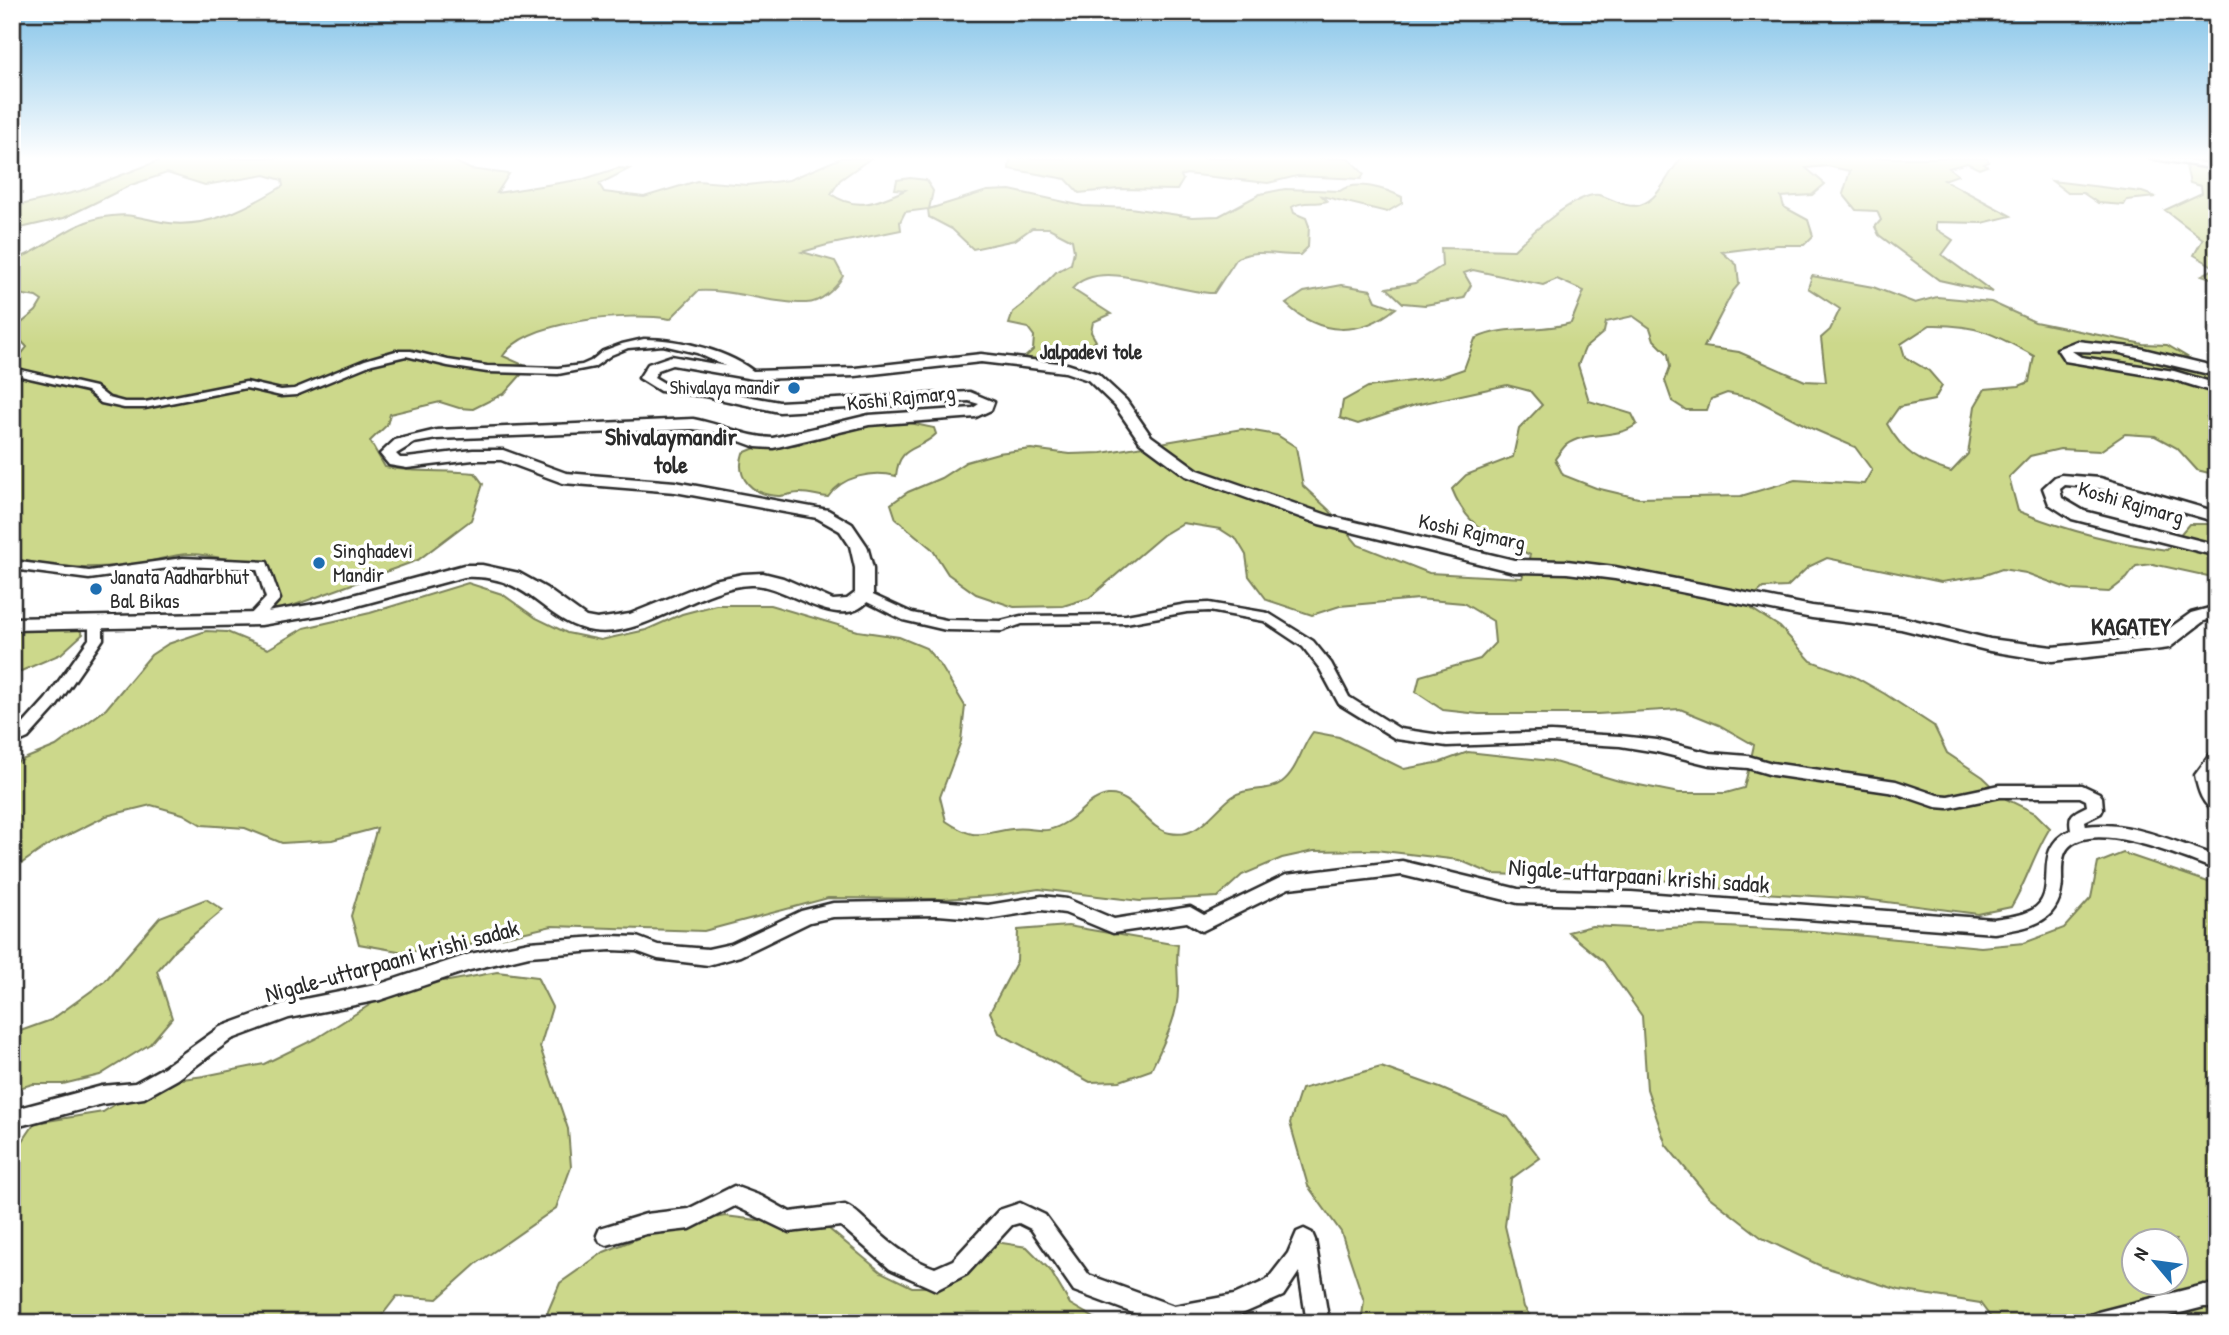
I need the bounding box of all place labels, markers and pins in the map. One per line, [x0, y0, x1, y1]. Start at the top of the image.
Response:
place label: Shivalaya mandir [670, 375, 780, 400]
marker: Shivalaya mandir [786, 380, 802, 396]
place label: Singhadevi Mandir [333, 536, 413, 589]
marker: Singhadevi Mandir [311, 555, 327, 571]
place label: Janata Aadharbhut Bal Bikas [110, 562, 250, 615]
marker: Janata Aadharbhut Bal Bikas [88, 581, 104, 597]

